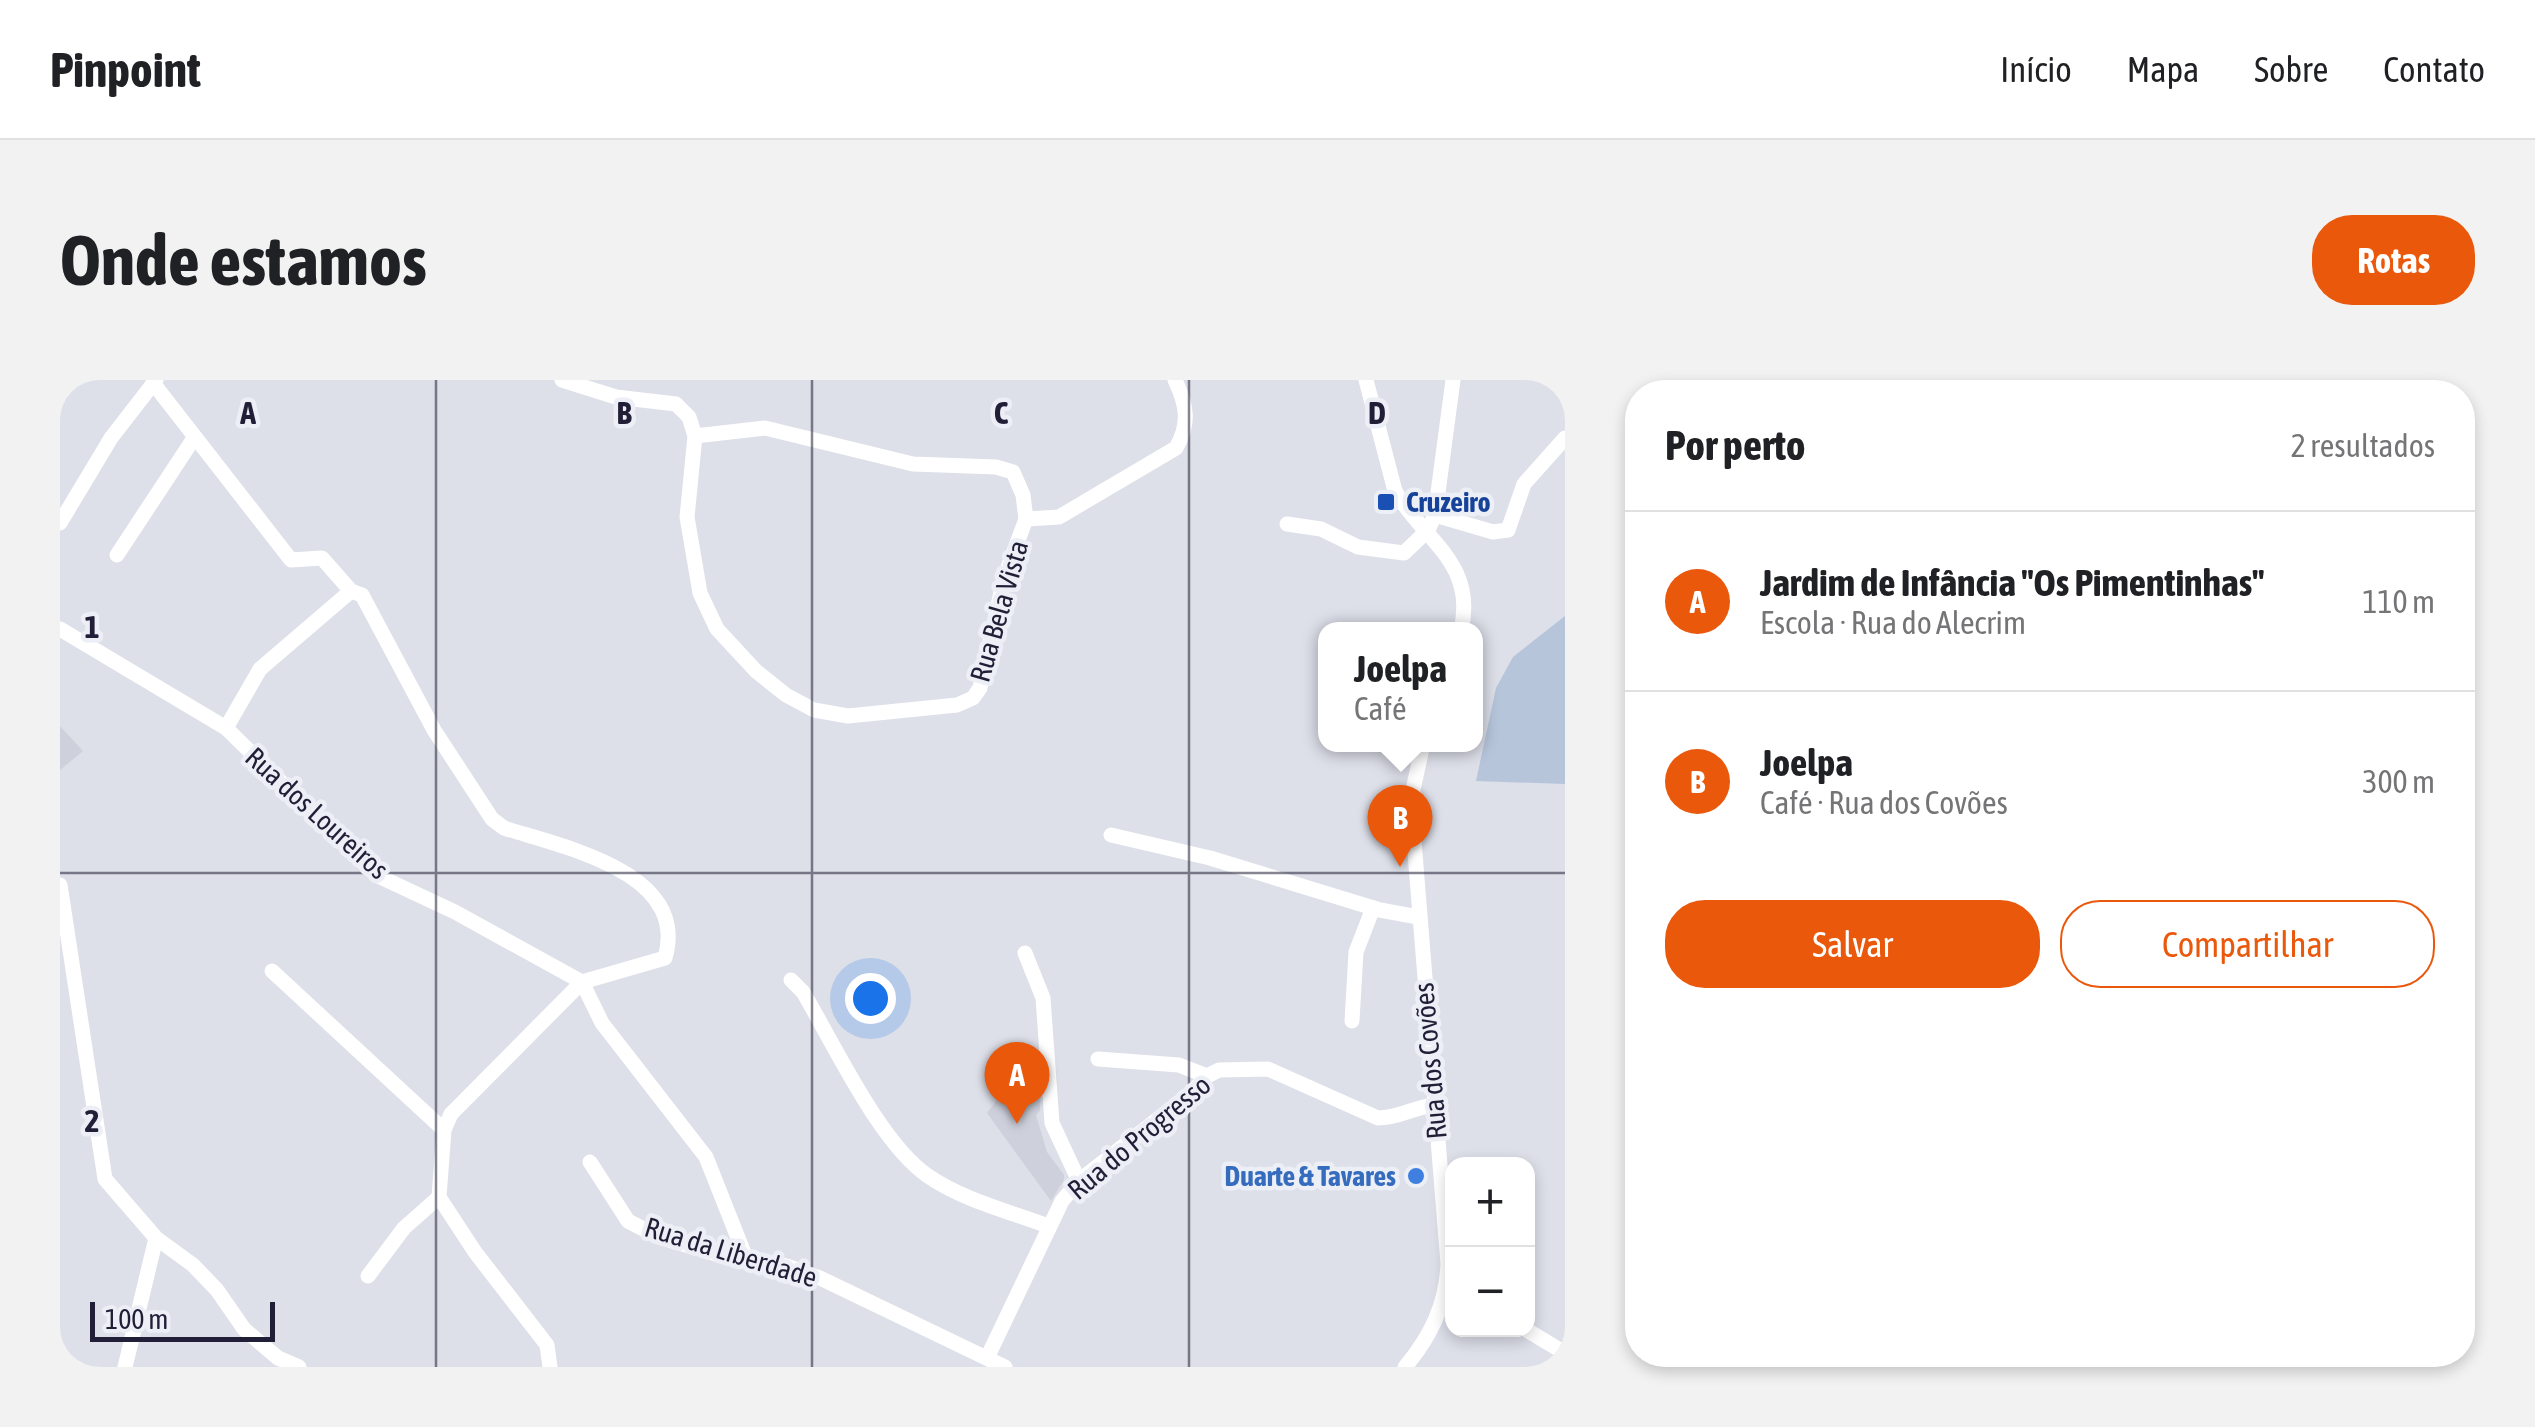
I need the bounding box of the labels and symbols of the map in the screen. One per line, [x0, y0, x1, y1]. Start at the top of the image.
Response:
text: A [239, 394, 256, 431]
text: B [616, 394, 632, 431]
text: C [994, 394, 1009, 431]
text: D [1368, 394, 1386, 431]
place label: Cruzeiro [1406, 486, 1491, 518]
marker: Cruzeiro [1375, 491, 1397, 513]
street label: Rua Bela Vista [964, 537, 1034, 685]
text: 1 [84, 608, 100, 645]
street label: Rua dos Loureiros [239, 741, 395, 885]
pin: B [1368, 784, 1432, 867]
your location [845, 973, 896, 1024]
street label: Rua dos Covões [1407, 981, 1453, 1141]
pin: A [984, 1042, 1050, 1124]
street label: Rua do Progresso [1061, 1068, 1217, 1206]
text: 2 [84, 1102, 100, 1139]
place label: Duarte & Tavares [1225, 1160, 1396, 1192]
marker: Duarte & Tavares [1405, 1165, 1427, 1187]
street label: Rua da Liberdade [641, 1211, 821, 1293]
scale bar [90, 1297, 275, 1341]

